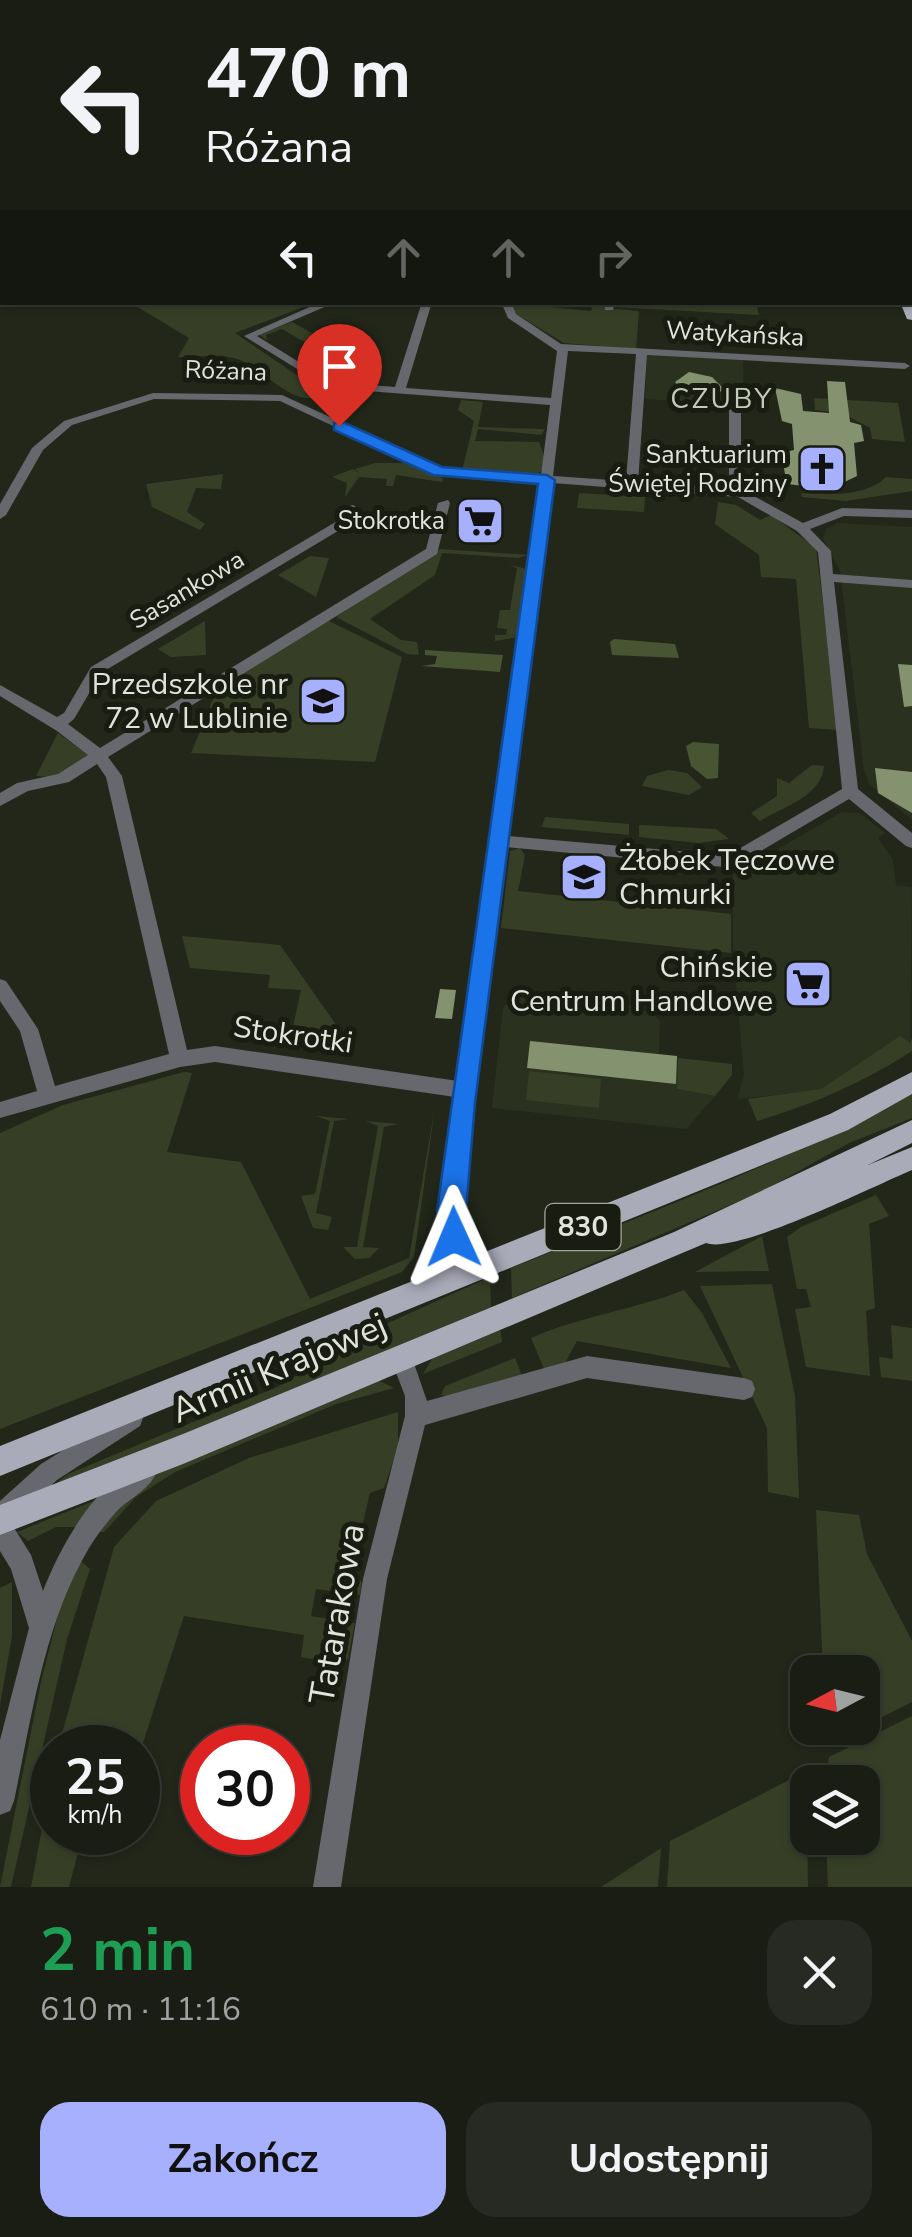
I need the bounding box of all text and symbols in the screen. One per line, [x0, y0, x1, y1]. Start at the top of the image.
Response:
text: 470 m [205, 26, 411, 122]
icon: left [40, 40, 170, 170]
text: Różana [205, 117, 353, 178]
icon: left [271, 230, 326, 285]
icon: ahead [376, 230, 431, 285]
icon: ahead [481, 230, 536, 285]
icon: right [586, 230, 641, 285]
street label: Watykańska [665, 313, 805, 355]
pin [297, 324, 382, 427]
icon: arrive [312, 339, 367, 394]
street label: Różana [184, 353, 268, 389]
district label: CZUBY [670, 380, 774, 418]
place label: Sanktuarium Świętej Rodziny [608, 438, 787, 501]
church icon: Sanktuarium Świętej Rodziny [796, 443, 848, 495]
supermarket icon: Stokrotka [454, 495, 506, 547]
place label: Stokrotka [338, 504, 445, 538]
street label: Sasankowa [123, 542, 251, 638]
place label: Przedszkole nr 72 w Lublinie [92, 664, 288, 739]
school or university icon: Przedszkole nr 72 w Lublinie [297, 675, 349, 727]
place label: Żłobek Tęczowe Chmurki [619, 840, 835, 915]
school or university icon: Żłobek Tęczowe Chmurki [558, 851, 610, 903]
place label: Chińskie Centrum Handlowe [510, 947, 773, 1022]
supermarket icon: Chińskie Centrum Handlowe [782, 958, 834, 1010]
street label: Stokrotki [231, 1006, 355, 1064]
position arrow [402, 1185, 506, 1289]
road number: 830 [546, 1204, 620, 1250]
street label: Armii Krajowej [164, 1302, 394, 1434]
street label: Tatarakowa [298, 1520, 376, 1708]
north arrow [790, 1655, 880, 1745]
map controls [790, 1655, 880, 1855]
speed limit sign: 30 [180, 1725, 310, 1855]
text: 25 [65, 1743, 125, 1812]
button: layers [790, 1765, 880, 1855]
text: km/h [67, 1798, 123, 1832]
text: 2 min [40, 1909, 195, 1991]
button: close [767, 1920, 872, 2025]
text: 610 m · 11:16 [40, 1988, 241, 2031]
button: Zakończ [40, 2102, 446, 2217]
button: Udostępnij [466, 2102, 872, 2217]

